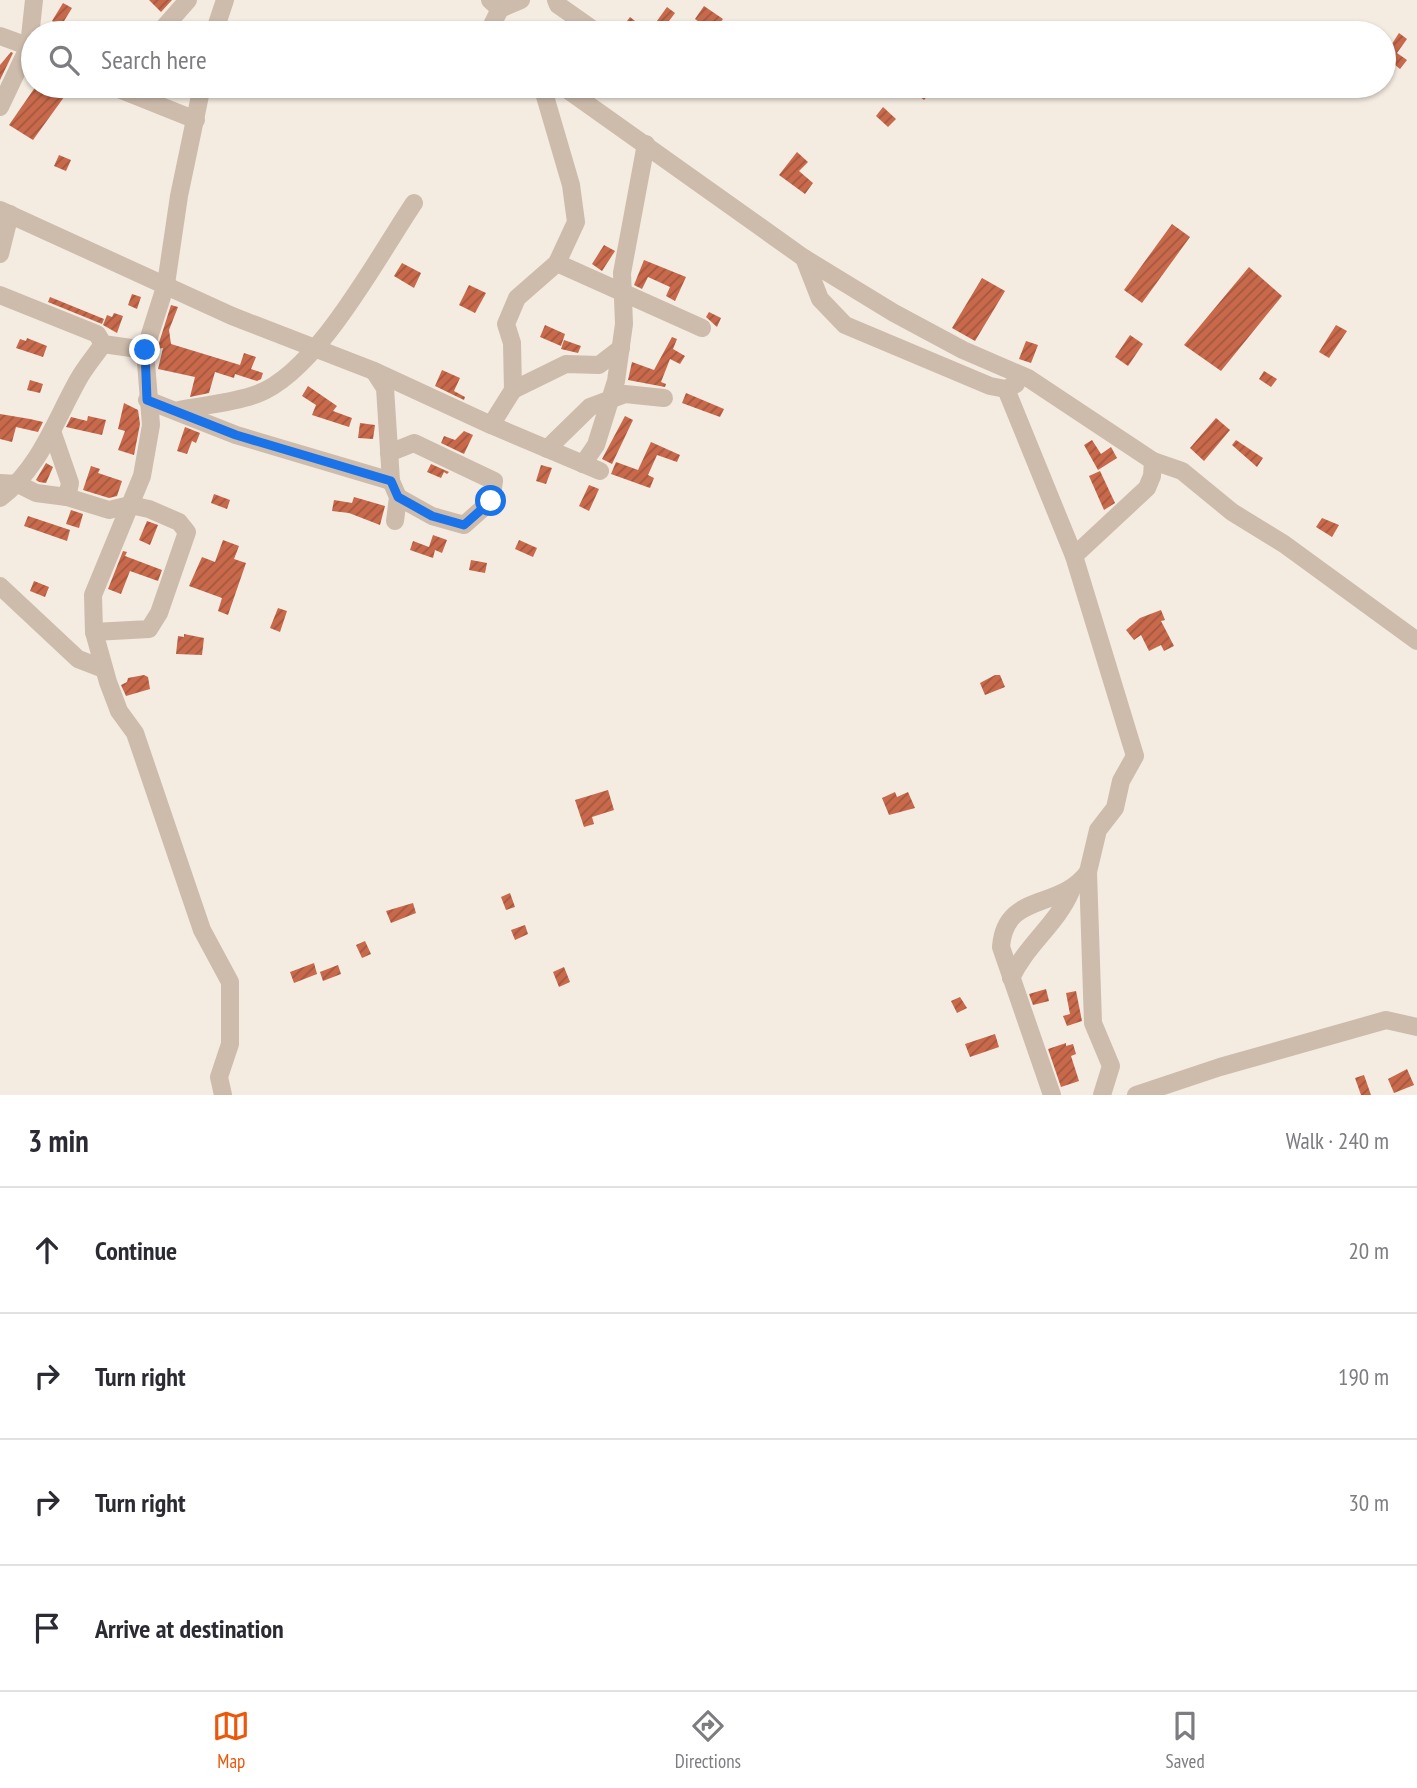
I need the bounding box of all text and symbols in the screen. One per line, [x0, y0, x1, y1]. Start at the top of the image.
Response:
search box [21, 21, 1396, 98]
icon: search [45, 41, 83, 79]
text: Search here [101, 43, 207, 76]
route end [129, 334, 160, 365]
route start [475, 485, 506, 516]
text: 3 min [28, 1121, 89, 1160]
text: Walk · 240 m [1286, 1126, 1389, 1155]
icon: ahead [28, 1231, 66, 1269]
text: Continue [95, 1234, 177, 1267]
text: 20 m [1348, 1236, 1389, 1265]
icon: right [28, 1357, 66, 1395]
text: Turn right [95, 1360, 186, 1393]
text: 190 m [1338, 1362, 1389, 1391]
icon: right [28, 1483, 66, 1521]
text: Turn right [95, 1486, 186, 1519]
text: 30 m [1348, 1488, 1389, 1517]
icon: arrive [28, 1609, 66, 1647]
text: Arrive at destination [95, 1612, 284, 1645]
tab: Map [212, 1707, 250, 1773]
tab: Directions [675, 1707, 741, 1773]
tab: Saved [1166, 1707, 1205, 1773]

